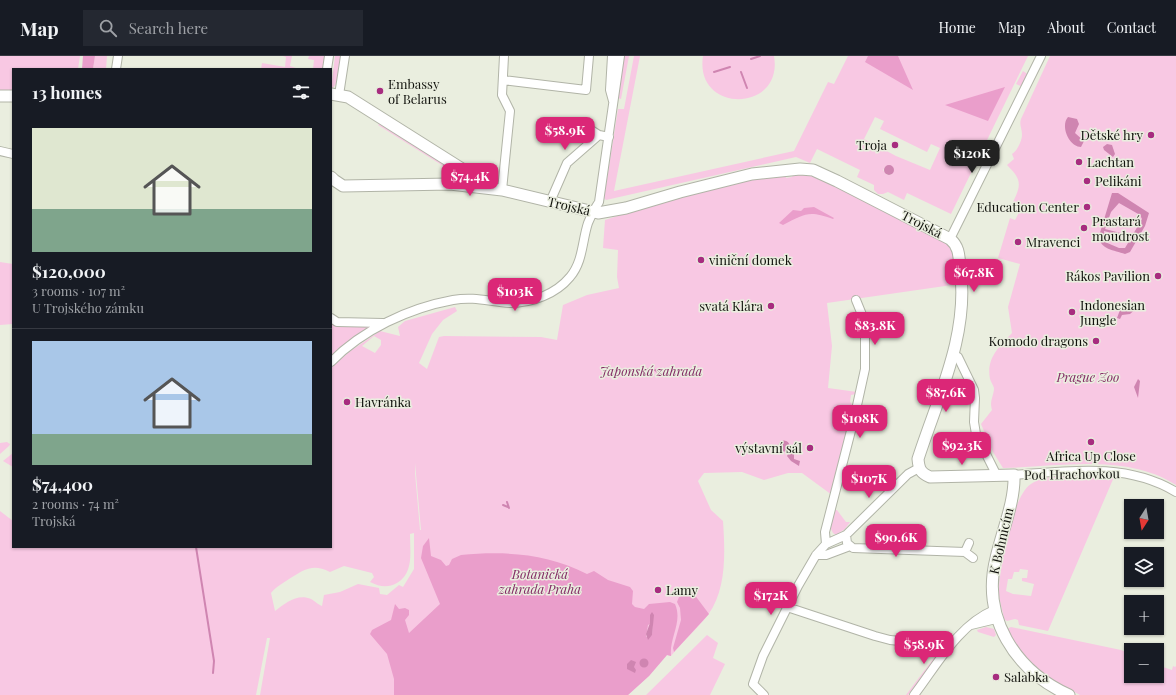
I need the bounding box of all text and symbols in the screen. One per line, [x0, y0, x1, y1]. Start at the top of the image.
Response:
search box [83, 10, 363, 46]
text: Map [20, 15, 59, 41]
icon: search [97, 17, 119, 39]
text: Search here [129, 18, 208, 38]
text: Home [938, 18, 976, 37]
text: Map [998, 18, 1025, 37]
text: About [1047, 18, 1085, 37]
text: Contact [1107, 18, 1156, 37]
place label: Embassy of Belarus [388, 75, 447, 107]
text: 13 homes [32, 81, 102, 103]
icon: filters [290, 81, 312, 103]
marker: Embassy of Belarus [375, 86, 385, 96]
pin: $58.9K [532, 117, 598, 151]
text: $58.9K [545, 121, 585, 138]
place label: Dětské hry [1080, 126, 1143, 143]
marker: Dětské hry [1146, 130, 1156, 140]
place label: Troja [856, 136, 888, 153]
marker: Troja [890, 140, 900, 150]
pin: $120K [944, 140, 1000, 174]
text: $120K [954, 144, 990, 161]
place label: Lachtan [1087, 153, 1134, 170]
icon: home [136, 154, 208, 226]
marker: Lachtan [1074, 157, 1084, 167]
pin: $74.4K [437, 163, 503, 197]
text: $74.4K [450, 167, 490, 184]
place label: Pelikáni [1095, 172, 1142, 189]
marker: Pelikáni [1082, 176, 1092, 186]
street label: Trojská [546, 192, 593, 219]
place label: Education Center [976, 198, 1079, 215]
marker: Education Center [1082, 202, 1092, 212]
street label: Trojská [899, 206, 946, 241]
place label: Prastará moudrost [1092, 212, 1149, 244]
marker: Prastará moudrost [1079, 223, 1089, 233]
place label: Mravenci [1026, 233, 1080, 250]
marker: Mravenci [1013, 237, 1023, 247]
place label: viniční domek [708, 251, 793, 268]
marker: viniční domek [696, 255, 706, 265]
pin: $67.8K [941, 259, 1007, 293]
text: $120,000 [32, 260, 106, 282]
text: $67.8K [954, 263, 994, 280]
place label: Rákos Pavilion [1066, 267, 1150, 284]
marker: Rákos Pavilion [1153, 271, 1163, 281]
pin: $103K [487, 278, 543, 312]
text: 3 rooms · 107 m² [32, 282, 125, 299]
text: $103K [497, 282, 533, 299]
place label: Indonesian Jungle [1079, 296, 1145, 328]
place label: svatá Klára [699, 297, 764, 314]
text: U Trojského zámku [32, 299, 144, 316]
marker: svatá Klára [766, 301, 776, 311]
marker: Indonesian Jungle [1067, 307, 1077, 317]
pin: $83.8K [842, 312, 908, 346]
text: $83.8K [854, 316, 896, 333]
place label: Komodo dragons [989, 332, 1088, 349]
marker: Komodo dragons [1091, 336, 1101, 346]
park label: Japonská zahrada [600, 362, 703, 379]
icon: home [136, 367, 208, 439]
park label: Prague Zoo [1056, 368, 1119, 385]
pin: $87.6K [913, 379, 979, 413]
text: $87.6K [926, 383, 966, 400]
place label: Havránka [355, 393, 412, 410]
marker: Havránka [342, 397, 352, 407]
pin: $108K [832, 405, 888, 439]
text: $108K [841, 409, 879, 426]
pin: $92.3K [929, 432, 995, 466]
text: $92.3K [942, 436, 982, 453]
marker: Africa Up Close [1086, 437, 1096, 447]
place label: výstavní sál [734, 439, 802, 456]
marker: výstavní sál [805, 443, 815, 453]
place label: Africa Up Close [1045, 447, 1136, 464]
street label: Pod Hrachovkou [1024, 464, 1121, 483]
pin: $107K [841, 465, 897, 499]
text: $107K [851, 469, 887, 486]
text: $74,400 [32, 473, 93, 495]
text: 2 rooms · 74 m² [32, 495, 119, 512]
north arrow [1124, 499, 1164, 539]
map controls [1124, 499, 1164, 683]
street label: K Bohnicím [985, 506, 1017, 576]
text: Trojská [32, 512, 76, 529]
pin: $90.6K [863, 524, 929, 558]
text: $90.6K [874, 528, 918, 545]
button: layers [1124, 547, 1164, 587]
park label: Botanická zahrada Praha [498, 565, 581, 597]
place label: Lamy [666, 581, 699, 598]
pin: $172K [743, 582, 799, 616]
marker: Lamy [653, 585, 663, 595]
text: $172K [754, 586, 788, 603]
button: + [1124, 595, 1164, 635]
pin: $58.9K [891, 631, 957, 665]
text: $58.9K [904, 635, 944, 652]
button: − [1124, 643, 1164, 683]
place label: Salabka [1004, 668, 1049, 685]
marker: Salabka [991, 672, 1001, 682]

